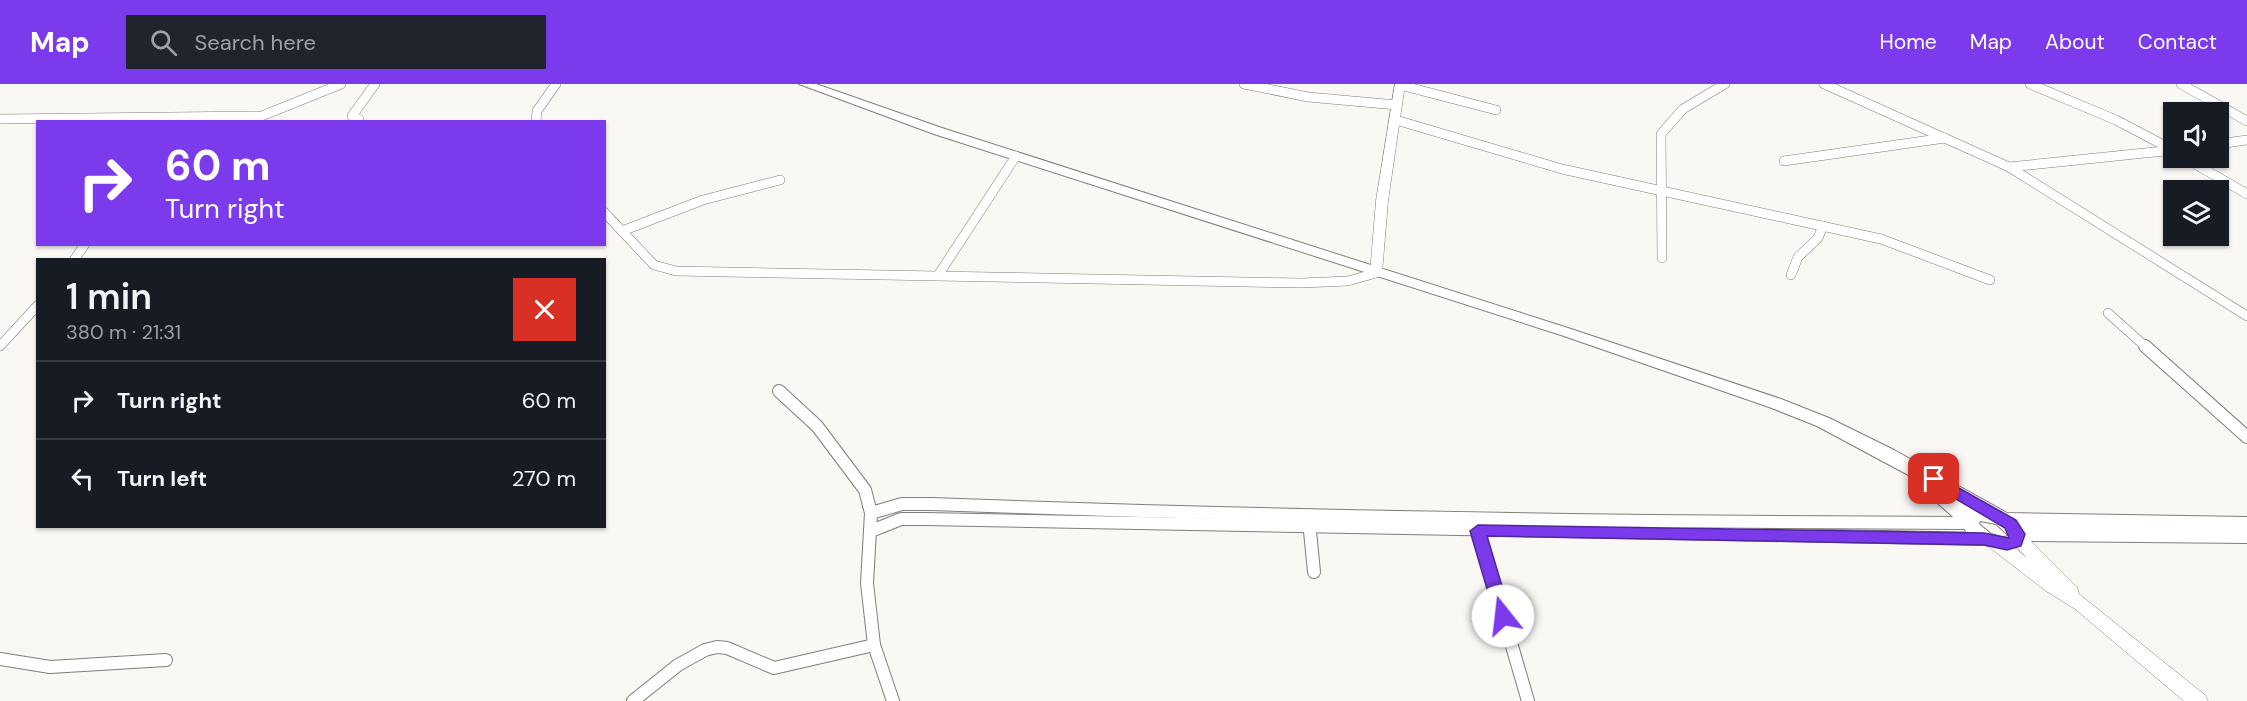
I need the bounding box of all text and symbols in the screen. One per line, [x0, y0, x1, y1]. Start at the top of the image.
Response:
search box [126, 15, 546, 69]
text: Map [30, 24, 90, 61]
icon: search [147, 26, 180, 59]
text: Search here [195, 28, 316, 57]
text: Home [1879, 28, 1937, 56]
text: Map [1970, 28, 2012, 56]
text: About [2045, 28, 2105, 56]
text: Contact [2138, 28, 2217, 56]
map controls [2163, 102, 2229, 246]
button: sound [2163, 102, 2229, 168]
text: 60 m [165, 138, 271, 193]
icon: right [66, 144, 144, 222]
button: layers [2163, 180, 2229, 246]
text: Turn right [165, 191, 285, 226]
text: 1 min [66, 273, 152, 320]
button: close [513, 278, 576, 341]
text: 380 m · 21:31 [66, 319, 181, 345]
icon: right [66, 384, 99, 417]
text: Turn right [117, 386, 222, 415]
text: 60 m [522, 386, 576, 415]
pin [1908, 453, 1959, 504]
icon: left [66, 462, 99, 495]
icon: arrive [1917, 462, 1950, 495]
text: Turn left [117, 464, 207, 493]
text: 270 m [512, 464, 576, 493]
position arrow [1471, 584, 1535, 648]

